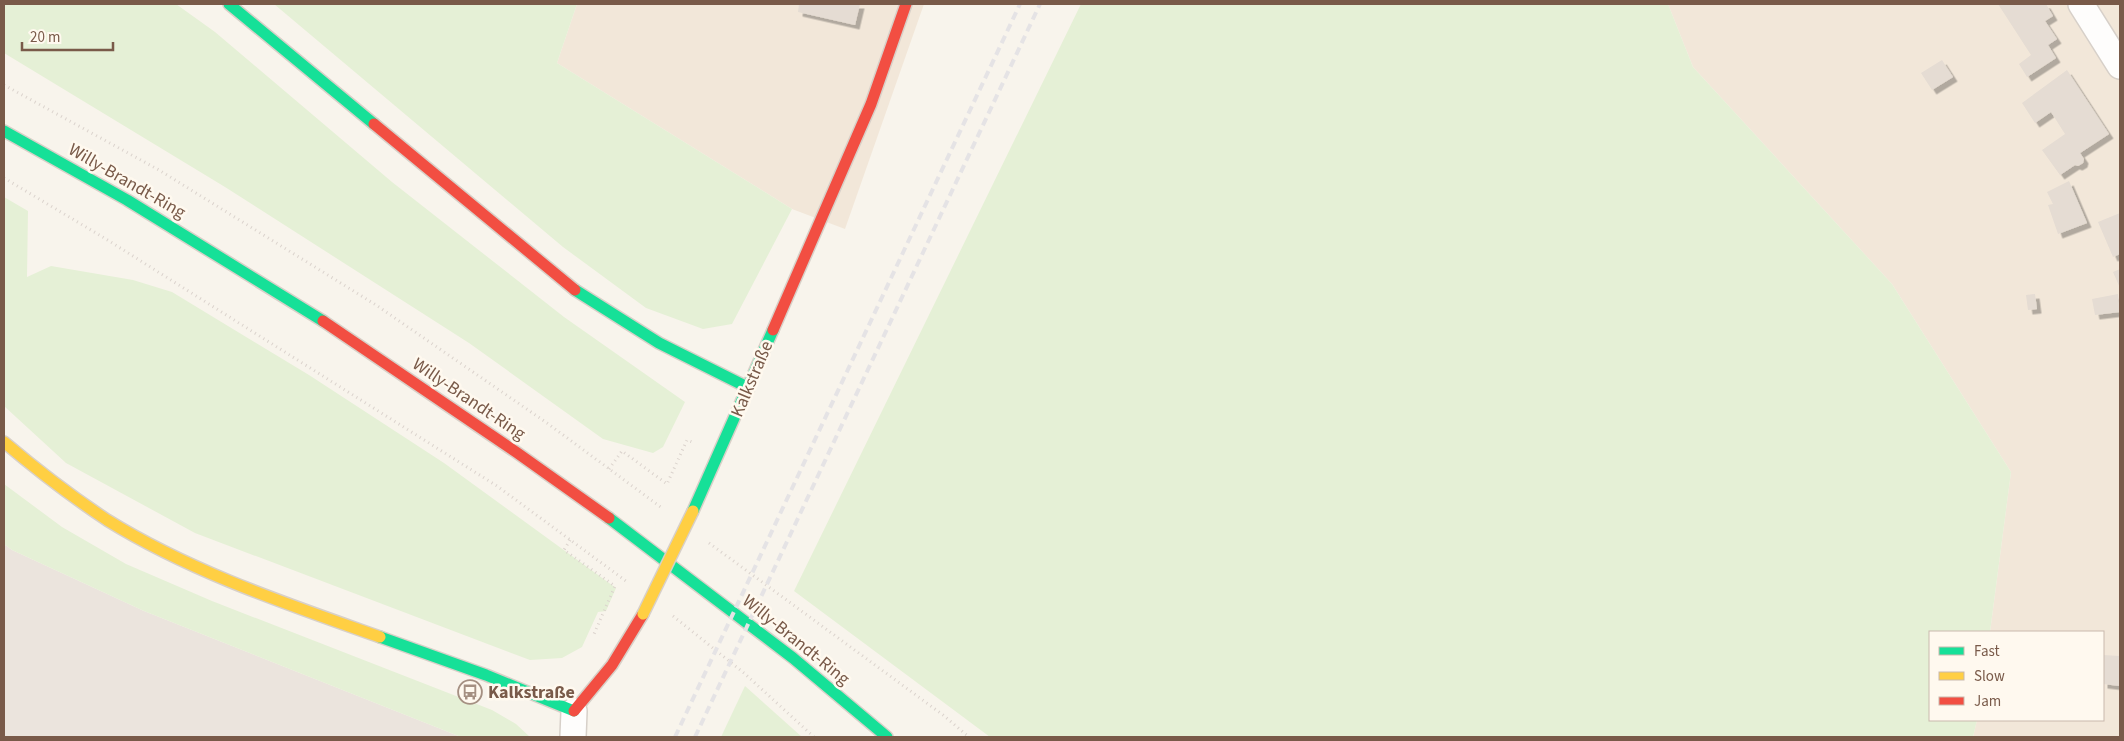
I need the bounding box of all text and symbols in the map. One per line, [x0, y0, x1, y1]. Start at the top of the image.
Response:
scale bar [22, 20, 114, 52]
text: 20 m [30, 27, 60, 48]
street label: Willy-Brandt-Ring [64, 137, 190, 225]
street label: Kalkstraße [725, 337, 779, 421]
street label: Willy-Brandt-Ring [407, 352, 531, 446]
street label: Willy-Brandt-Ring [737, 589, 855, 691]
legend [1929, 631, 2104, 721]
text: Fast [1974, 641, 2000, 662]
text: Slow [1974, 666, 2005, 687]
bus stop icon: Kalkstraße [457, 679, 483, 705]
place label: Kalkstraße [488, 680, 575, 705]
text: Jam [1974, 691, 2001, 712]

